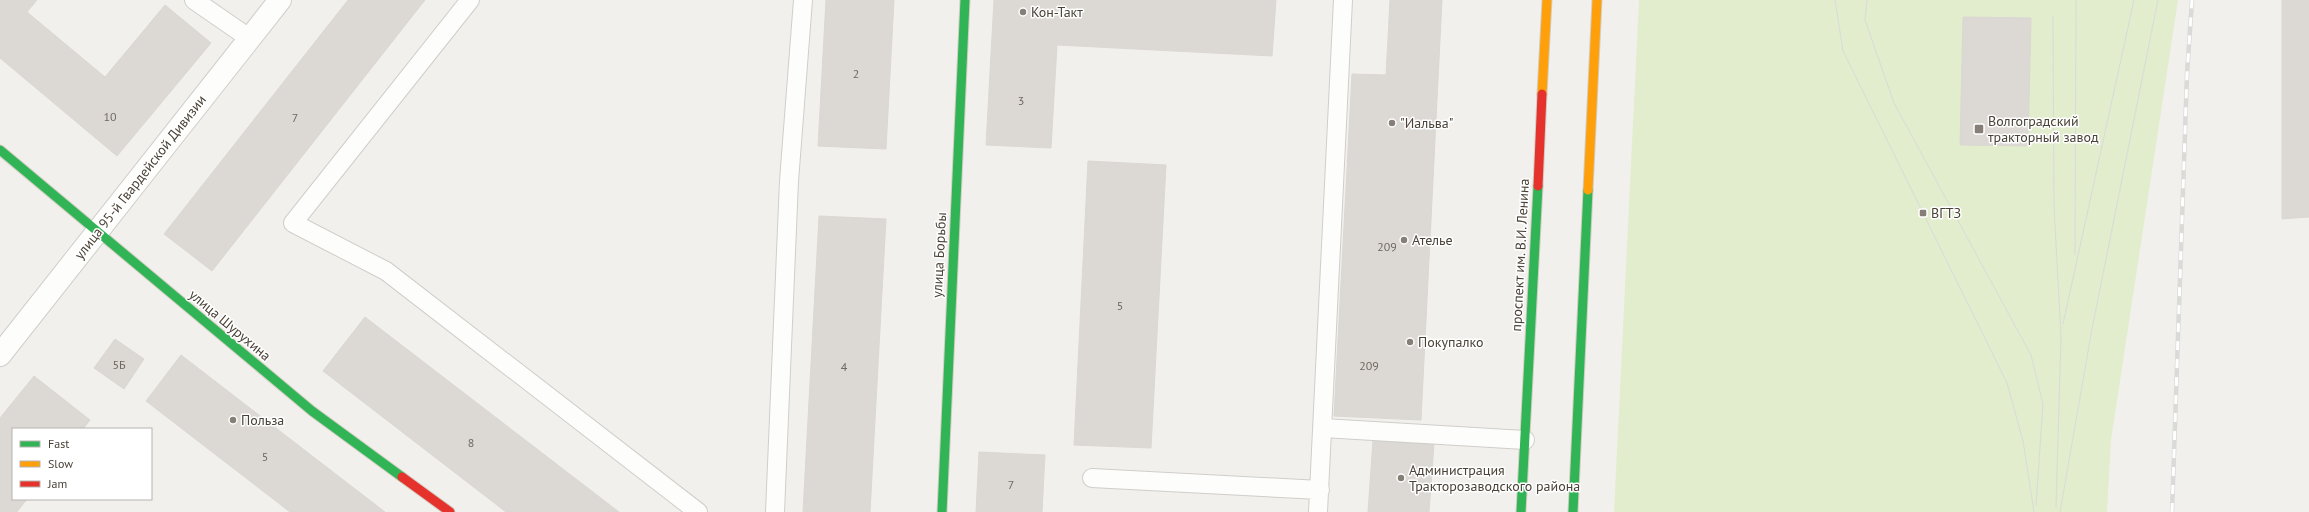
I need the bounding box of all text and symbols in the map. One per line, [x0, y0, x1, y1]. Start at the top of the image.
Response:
place label: Кон-Такт [1031, 3, 1083, 21]
marker: Кон-Такт [1018, 7, 1028, 17]
house number: 2 [853, 66, 859, 81]
street label: улица 95-й Гвардейской Дивизии [70, 91, 210, 263]
house number: 3 [1018, 93, 1024, 108]
house number: 10 [103, 109, 117, 124]
house number: 7 [292, 110, 298, 125]
place label: Волгоградский тракторный завод [1988, 112, 2099, 146]
place label: "Иальва" [1400, 114, 1453, 132]
marker: "Иальва" [1387, 118, 1397, 128]
marker: Волгоградский тракторный завод [1973, 123, 1985, 135]
street label: проспект им. В.И. Ленина [1507, 178, 1533, 332]
place label: ВГТЗ [1931, 204, 1961, 222]
marker: ВГТЗ [1918, 208, 1928, 218]
street label: улица Борьбы [928, 212, 950, 298]
place label: Ателье [1412, 231, 1453, 249]
marker: Ателье [1399, 235, 1409, 245]
house number: 209 [1377, 239, 1397, 254]
street label: улица Шурухина [185, 286, 275, 365]
house number: 5 [1117, 298, 1123, 313]
place label: Покупалко [1418, 333, 1483, 351]
marker: Покупалко [1405, 337, 1415, 347]
house number: 5Б [112, 357, 126, 372]
house number: 209 [1359, 358, 1379, 373]
house number: 4 [841, 359, 848, 374]
place label: Польза [241, 411, 284, 429]
marker: Польза [228, 415, 238, 425]
legend [12, 428, 152, 500]
house number: 8 [468, 435, 474, 450]
text: Fast [48, 436, 69, 451]
house number: 5 [262, 449, 268, 464]
text: Slow [48, 456, 73, 471]
place label: Администрация Тракторозаводского района [1409, 461, 1580, 495]
marker: Администрация Тракторозаводского района [1396, 473, 1406, 483]
text: Jam [47, 476, 67, 491]
house number: 7 [1008, 477, 1014, 492]

